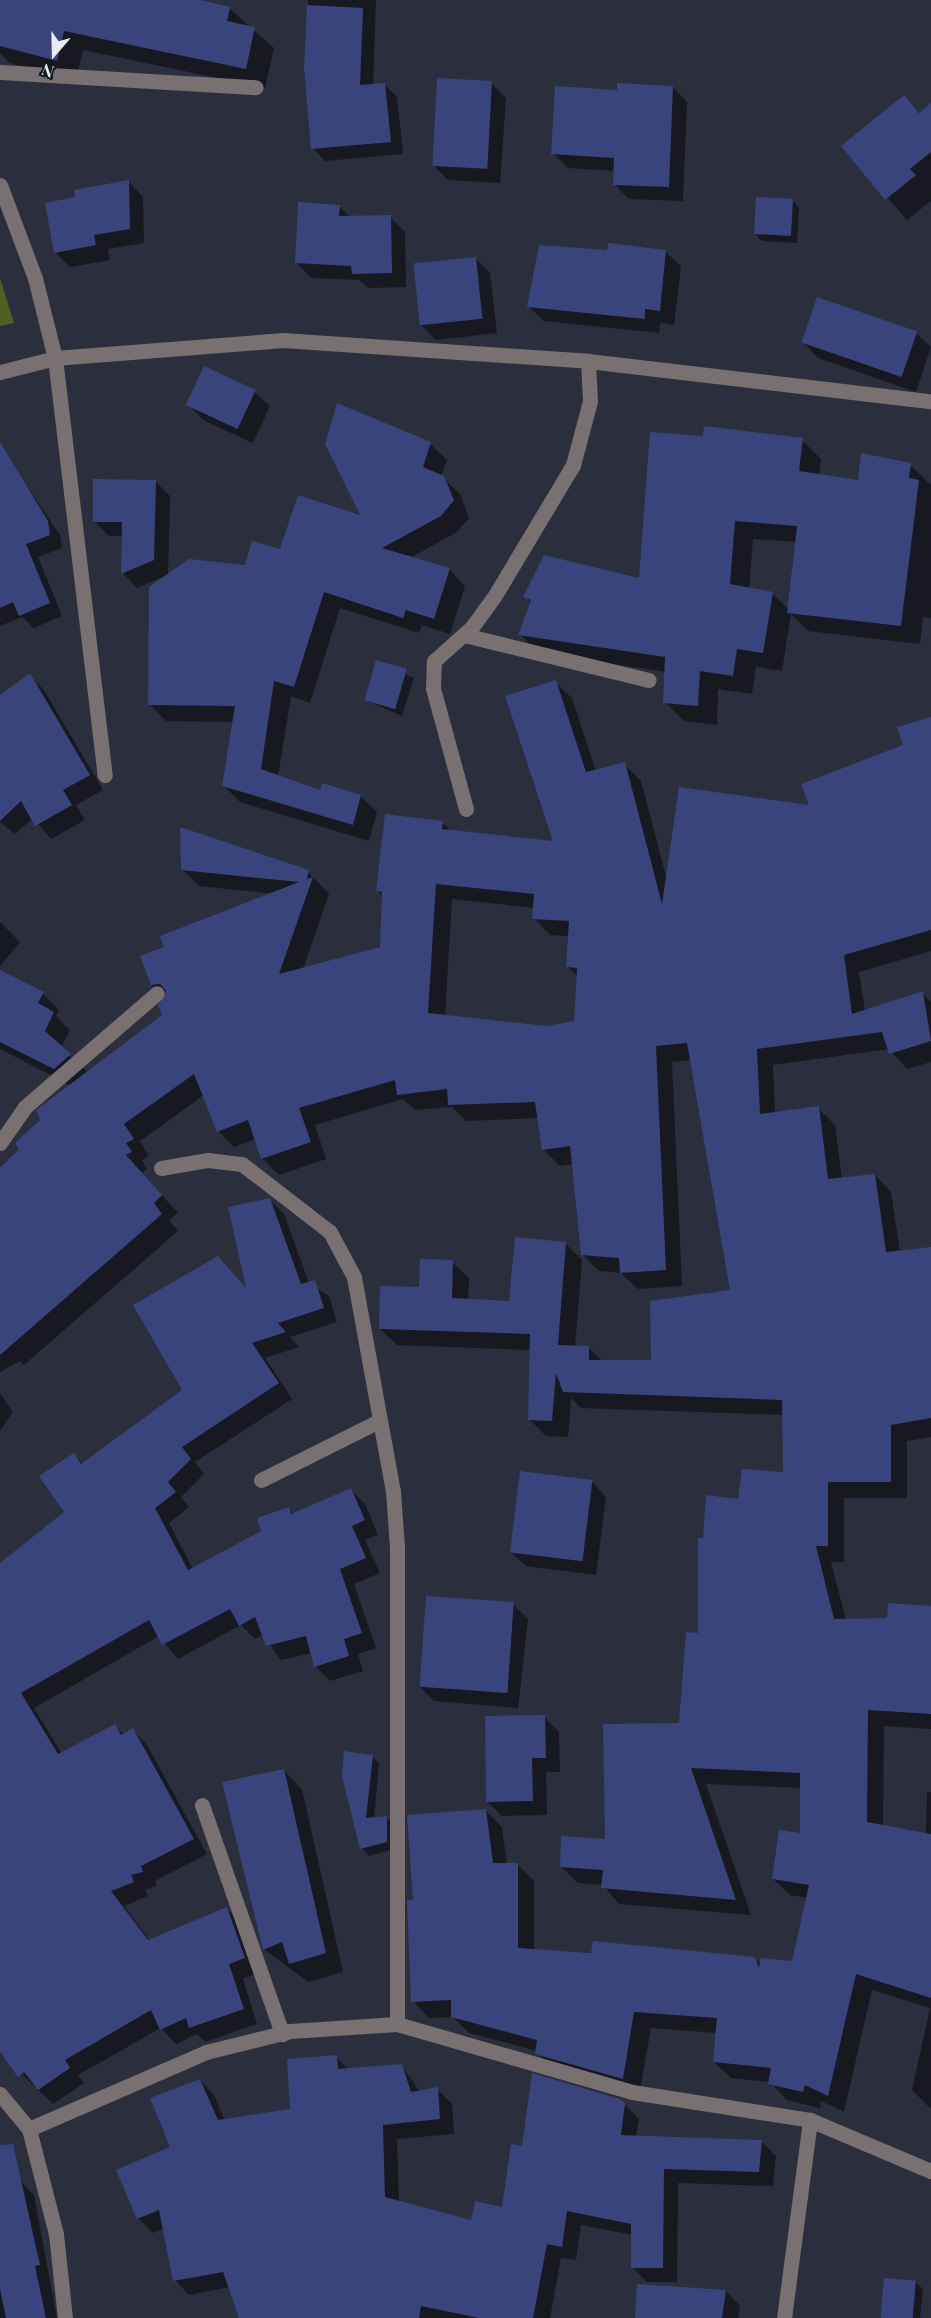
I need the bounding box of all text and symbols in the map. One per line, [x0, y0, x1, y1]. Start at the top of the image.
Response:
north arrow [24, 24, 84, 84]
text: N [39, 60, 57, 83]

